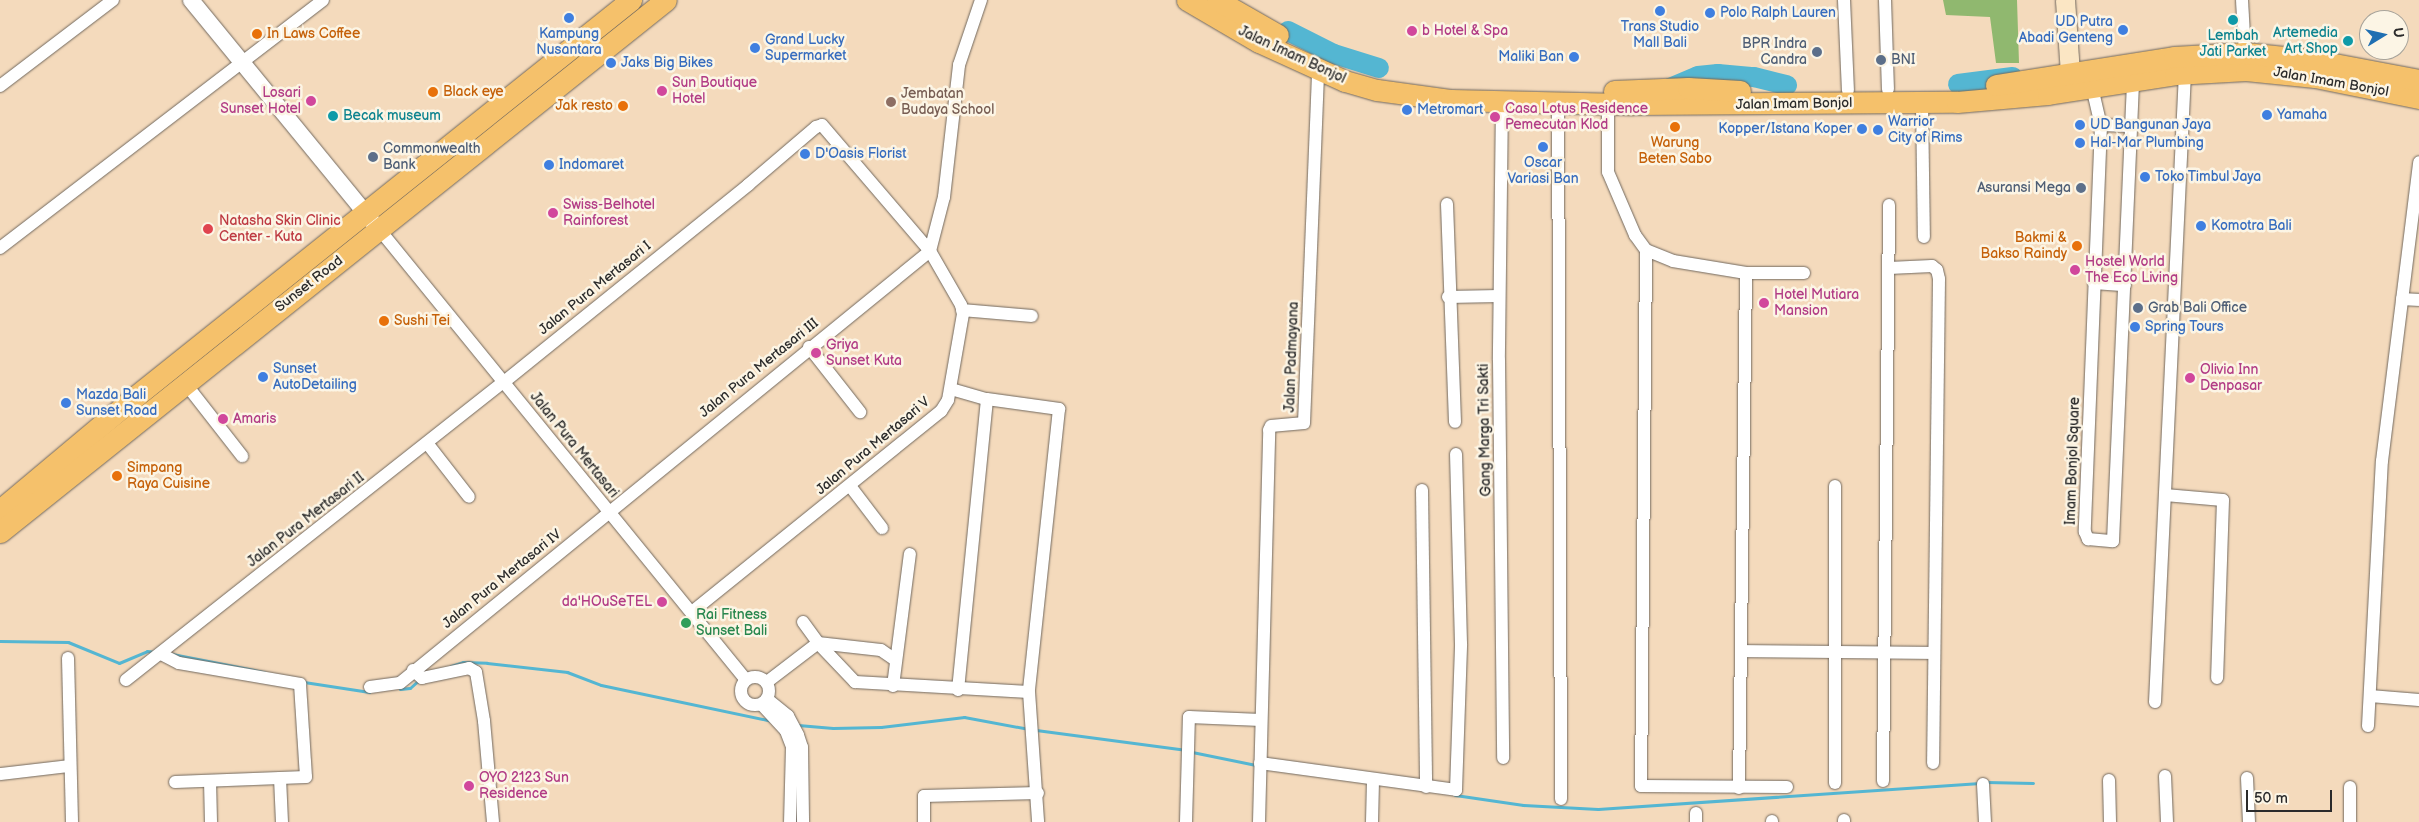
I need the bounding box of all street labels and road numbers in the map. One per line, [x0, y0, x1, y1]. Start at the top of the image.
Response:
street label: Jalan Imam Bonjol [1236, 23, 1348, 87]
street label: Jalan Imam Bonjol [2272, 64, 2390, 100]
street label: Jalan Imam Bonjol [1736, 95, 1852, 113]
street label: Jalan Pura Mertasari I [536, 238, 654, 338]
street label: Sunset Road [272, 252, 346, 316]
street label: Jalan Padmayana [1282, 301, 1302, 413]
street label: Jalan Pura Mertasari III [696, 315, 822, 421]
street label: Gang Marga Tri Sakti [1475, 363, 1495, 497]
street label: Jalan Pura Mertasari [526, 389, 622, 501]
street label: Jalan Pura Mertasari V [813, 393, 933, 499]
street label: Imam Bonjol Square [2062, 397, 2084, 525]
street label: Jalan Pura Mertasari II [244, 469, 368, 571]
street label: Jalan Pura Mertasari IV [439, 526, 565, 632]

